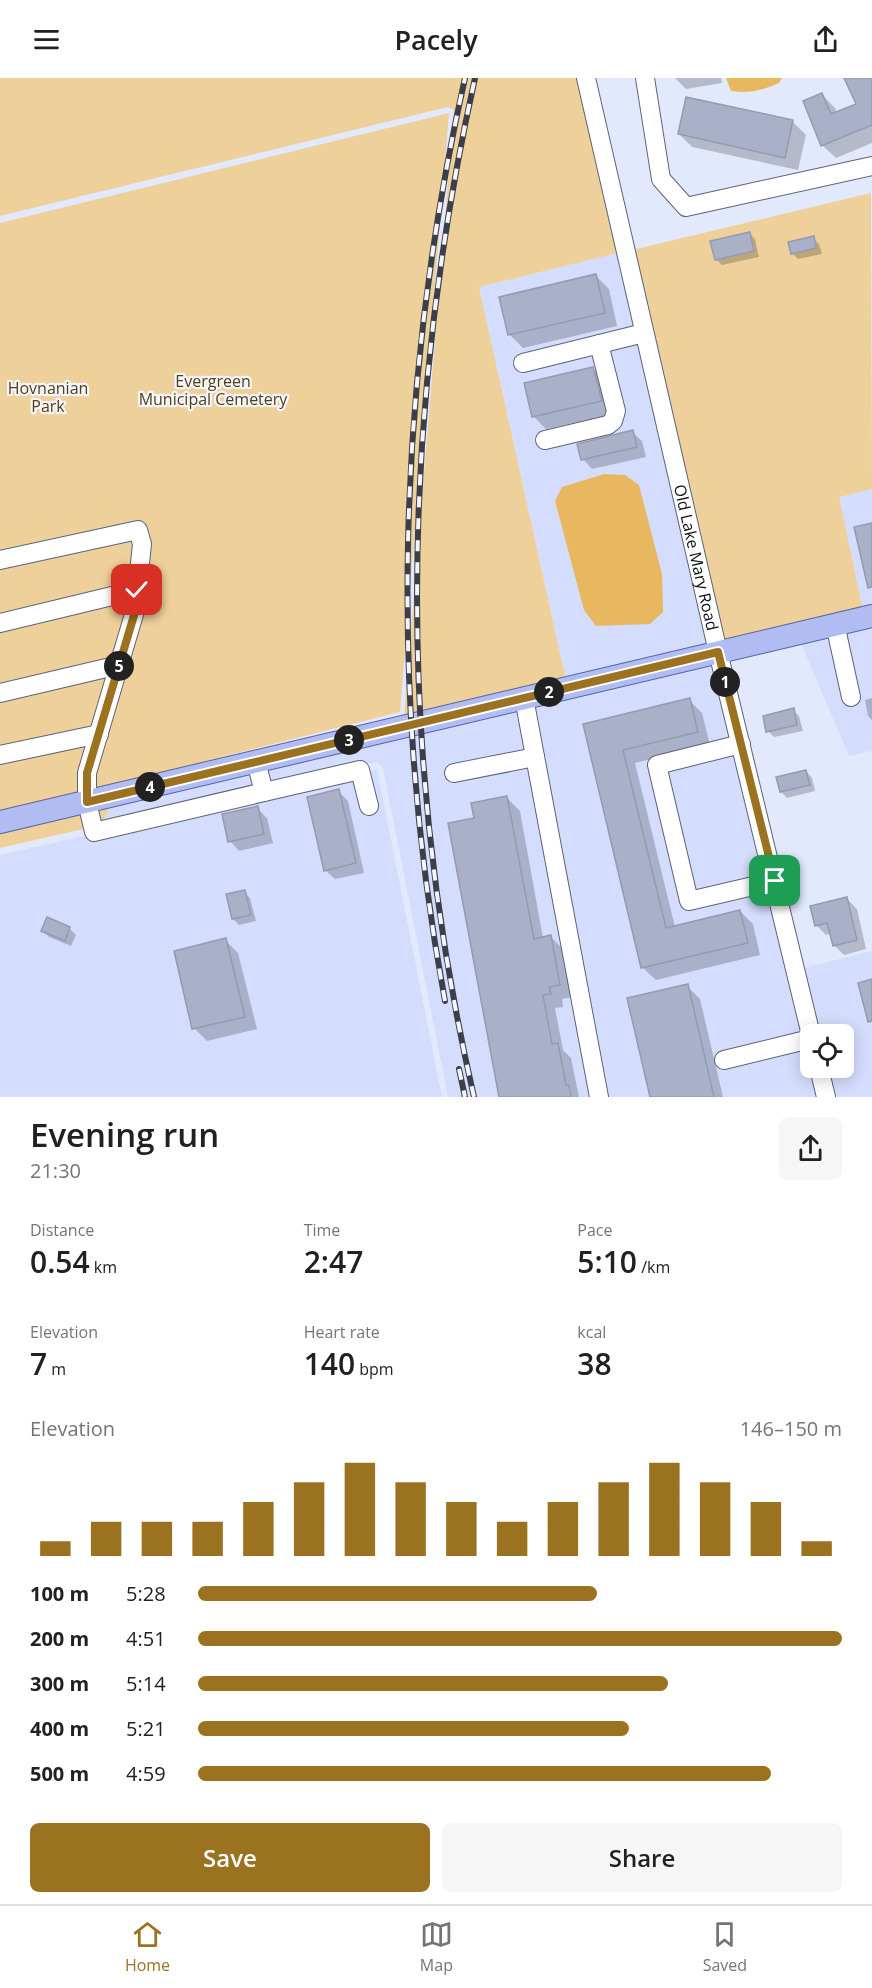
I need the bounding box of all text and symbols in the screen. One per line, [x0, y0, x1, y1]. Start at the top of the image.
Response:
text: Pacely [394, 21, 478, 58]
icon: menu [30, 23, 63, 56]
icon: share [809, 23, 842, 56]
park label: Evergreen Municipal Cemetery [139, 370, 288, 410]
park label: Hovnanian Park [8, 377, 88, 417]
street label: Old Lake Mary Road [669, 482, 724, 633]
pin [111, 564, 162, 615]
icon: check [120, 573, 153, 606]
pin: 5 [104, 651, 134, 681]
text: 5 [114, 655, 124, 677]
pin: 1 [710, 667, 740, 697]
text: 1 [720, 671, 730, 693]
pin: 2 [534, 677, 564, 707]
text: 2 [544, 681, 554, 703]
pin: 3 [334, 725, 364, 755]
text: 3 [344, 729, 354, 751]
pin: 4 [135, 772, 165, 802]
text: 4 [145, 776, 155, 798]
pin [749, 855, 800, 906]
icon: arrive [758, 864, 791, 897]
map controls [800, 1024, 854, 1078]
button: locate [800, 1024, 854, 1078]
text: Evening run [30, 1112, 219, 1157]
button: share [779, 1117, 842, 1180]
text: 21:30 [30, 1157, 81, 1184]
text: Distance [30, 1219, 94, 1241]
text: Time [304, 1219, 340, 1241]
text: Pace [577, 1219, 613, 1241]
text: 0.54 [30, 1241, 90, 1282]
text: 2:47 [304, 1241, 363, 1282]
text: 5:10 [577, 1241, 637, 1282]
text: km [90, 1256, 117, 1278]
text: /km [637, 1256, 670, 1278]
text: Elevation [30, 1321, 98, 1343]
text: Heart rate [304, 1321, 380, 1343]
text: kcal [577, 1321, 606, 1343]
text: 7 [30, 1343, 47, 1384]
text: 140 [304, 1343, 355, 1384]
text: 38 [577, 1343, 612, 1384]
text: m [47, 1358, 66, 1380]
text: bpm [355, 1358, 394, 1380]
text: Elevation [30, 1415, 115, 1442]
text: 146–150 m [740, 1415, 842, 1442]
text: 100 m [30, 1580, 89, 1607]
text: 5:28 [126, 1580, 166, 1607]
text: 200 m [30, 1625, 89, 1652]
text: 4:51 [126, 1625, 166, 1652]
text: 300 m [30, 1670, 89, 1697]
text: 5:14 [126, 1670, 166, 1697]
text: 400 m [30, 1715, 89, 1742]
text: 5:21 [126, 1715, 166, 1742]
text: 500 m [30, 1760, 89, 1787]
text: 4:59 [126, 1760, 166, 1787]
button: Save [30, 1823, 430, 1892]
button: Share [442, 1823, 842, 1892]
tab: Home [125, 1918, 170, 1976]
tab: Map [420, 1918, 453, 1976]
tab: Saved [703, 1918, 747, 1976]

